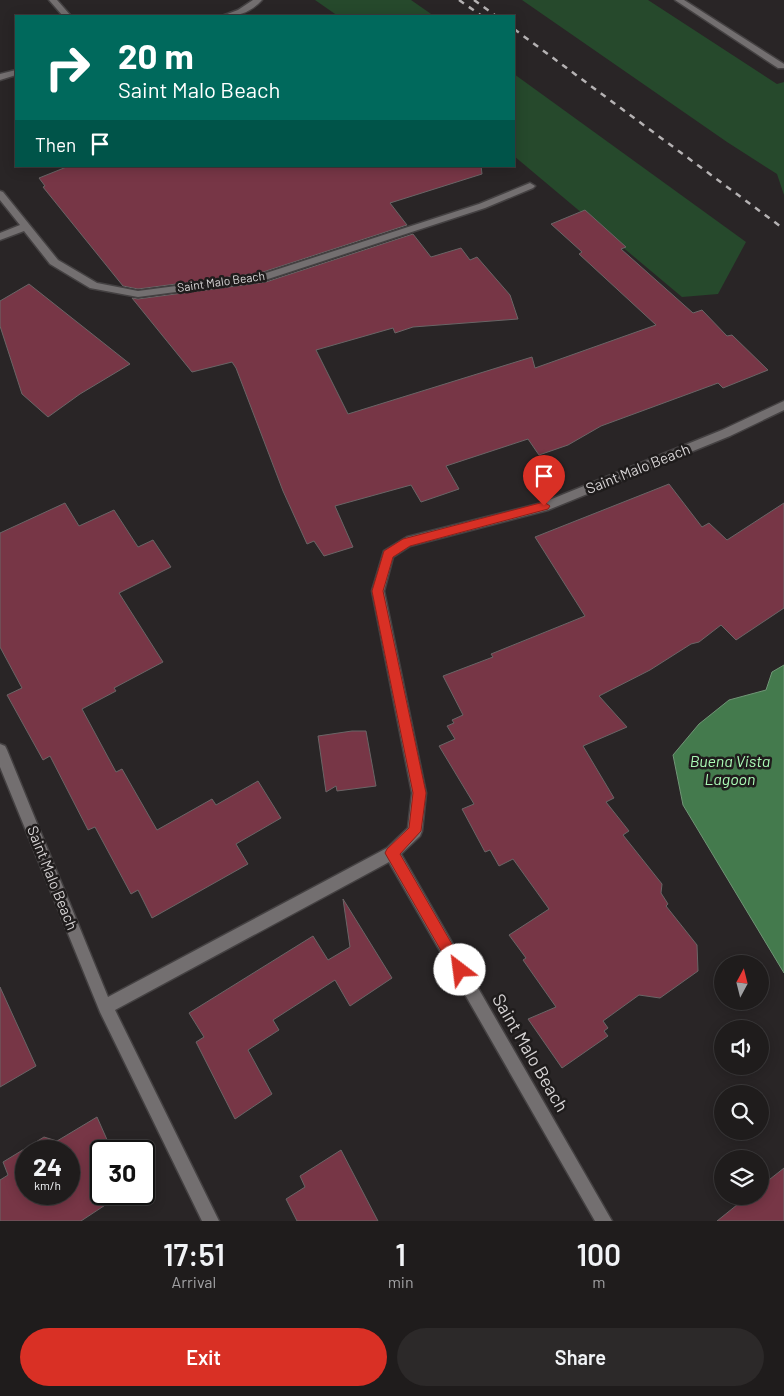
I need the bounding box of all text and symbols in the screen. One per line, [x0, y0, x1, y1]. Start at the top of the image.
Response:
text: 20 m [118, 34, 194, 76]
icon: right [35, 35, 100, 100]
text: Saint Malo Beach [118, 76, 280, 102]
icon: arrive [86, 130, 114, 158]
text: Then [35, 133, 76, 156]
street label: Saint Malo Beach [176, 268, 266, 294]
street label: Saint Malo Beach [583, 439, 692, 497]
pin [523, 455, 565, 506]
icon: arrive [530, 462, 558, 490]
water label: Buena Vista Lagoon [690, 751, 770, 788]
street label: Saint Malo Beach [24, 823, 82, 932]
position arrow [433, 943, 485, 995]
north arrow [714, 955, 769, 1010]
map controls [714, 955, 769, 1205]
street label: Saint Malo Beach [488, 989, 574, 1116]
button: sound [714, 1020, 769, 1075]
button: search [714, 1085, 769, 1140]
speed limit sign: 30 [90, 1140, 155, 1205]
button: layers [714, 1150, 769, 1205]
text: 24 [33, 1151, 62, 1181]
text: km/h [34, 1178, 61, 1192]
text: 17:51 [163, 1236, 225, 1272]
text: 1 [395, 1236, 406, 1272]
text: 100 [576, 1236, 621, 1272]
text: Arrival [171, 1272, 216, 1291]
text: min [388, 1272, 414, 1291]
text: m [592, 1272, 605, 1291]
button: Exit [20, 1328, 387, 1386]
button: Share [397, 1328, 764, 1386]

